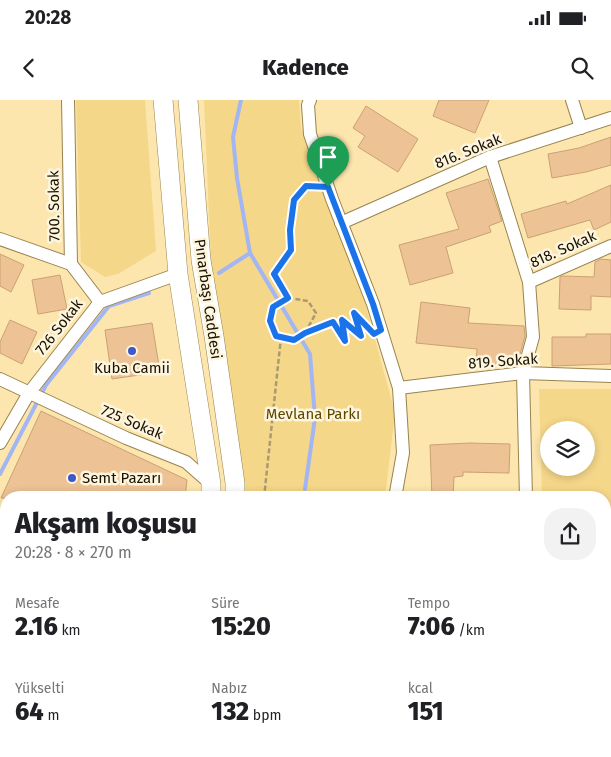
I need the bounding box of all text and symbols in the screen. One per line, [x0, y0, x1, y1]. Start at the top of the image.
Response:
text: 20:28 [25, 6, 71, 29]
icon: back [15, 54, 43, 82]
text: Kadence [262, 54, 349, 81]
icon: search [568, 54, 596, 82]
street label: 816. Sokak [432, 129, 504, 172]
pin [307, 136, 349, 187]
icon: arrive [314, 143, 342, 171]
street label: 700. Sokak [44, 170, 64, 242]
street label: 818. Sokak [527, 226, 599, 272]
street label: Pınarbaşı Caddesi [191, 238, 225, 360]
street label: 726 Sokak [32, 295, 87, 359]
marker: Kuba Camii [126, 345, 138, 357]
street label: 819. Sokak [467, 350, 539, 372]
place label: Kuba Camii [94, 359, 170, 377]
street label: 725 Sokak [98, 401, 166, 443]
park label: Mevlana Parkı [266, 405, 360, 423]
map controls [540, 421, 595, 476]
button: layers [540, 421, 595, 476]
place label: Semt Pazarı [82, 469, 161, 487]
marker: Semt Pazarı [66, 472, 78, 484]
text: Akşam koşusu [15, 507, 197, 540]
button: share [544, 508, 596, 560]
text: 20:28 · 8 × 270 m [15, 543, 132, 562]
text: Mesafe [15, 595, 60, 612]
text: Süre [211, 595, 240, 612]
text: Tempo [408, 595, 450, 612]
text: 2.16 [15, 612, 58, 642]
text: 15:20 [211, 612, 271, 642]
text: 7:06 [408, 612, 455, 642]
text: km [58, 622, 81, 639]
text: /km [455, 622, 485, 639]
text: Yükselti [15, 680, 65, 697]
text: Nabız [211, 680, 247, 697]
text: kcal [408, 680, 433, 697]
text: 64 [15, 697, 44, 727]
text: 132 [211, 697, 249, 727]
text: 151 [408, 697, 444, 727]
text: m [44, 707, 59, 724]
text: bpm [249, 707, 281, 724]

